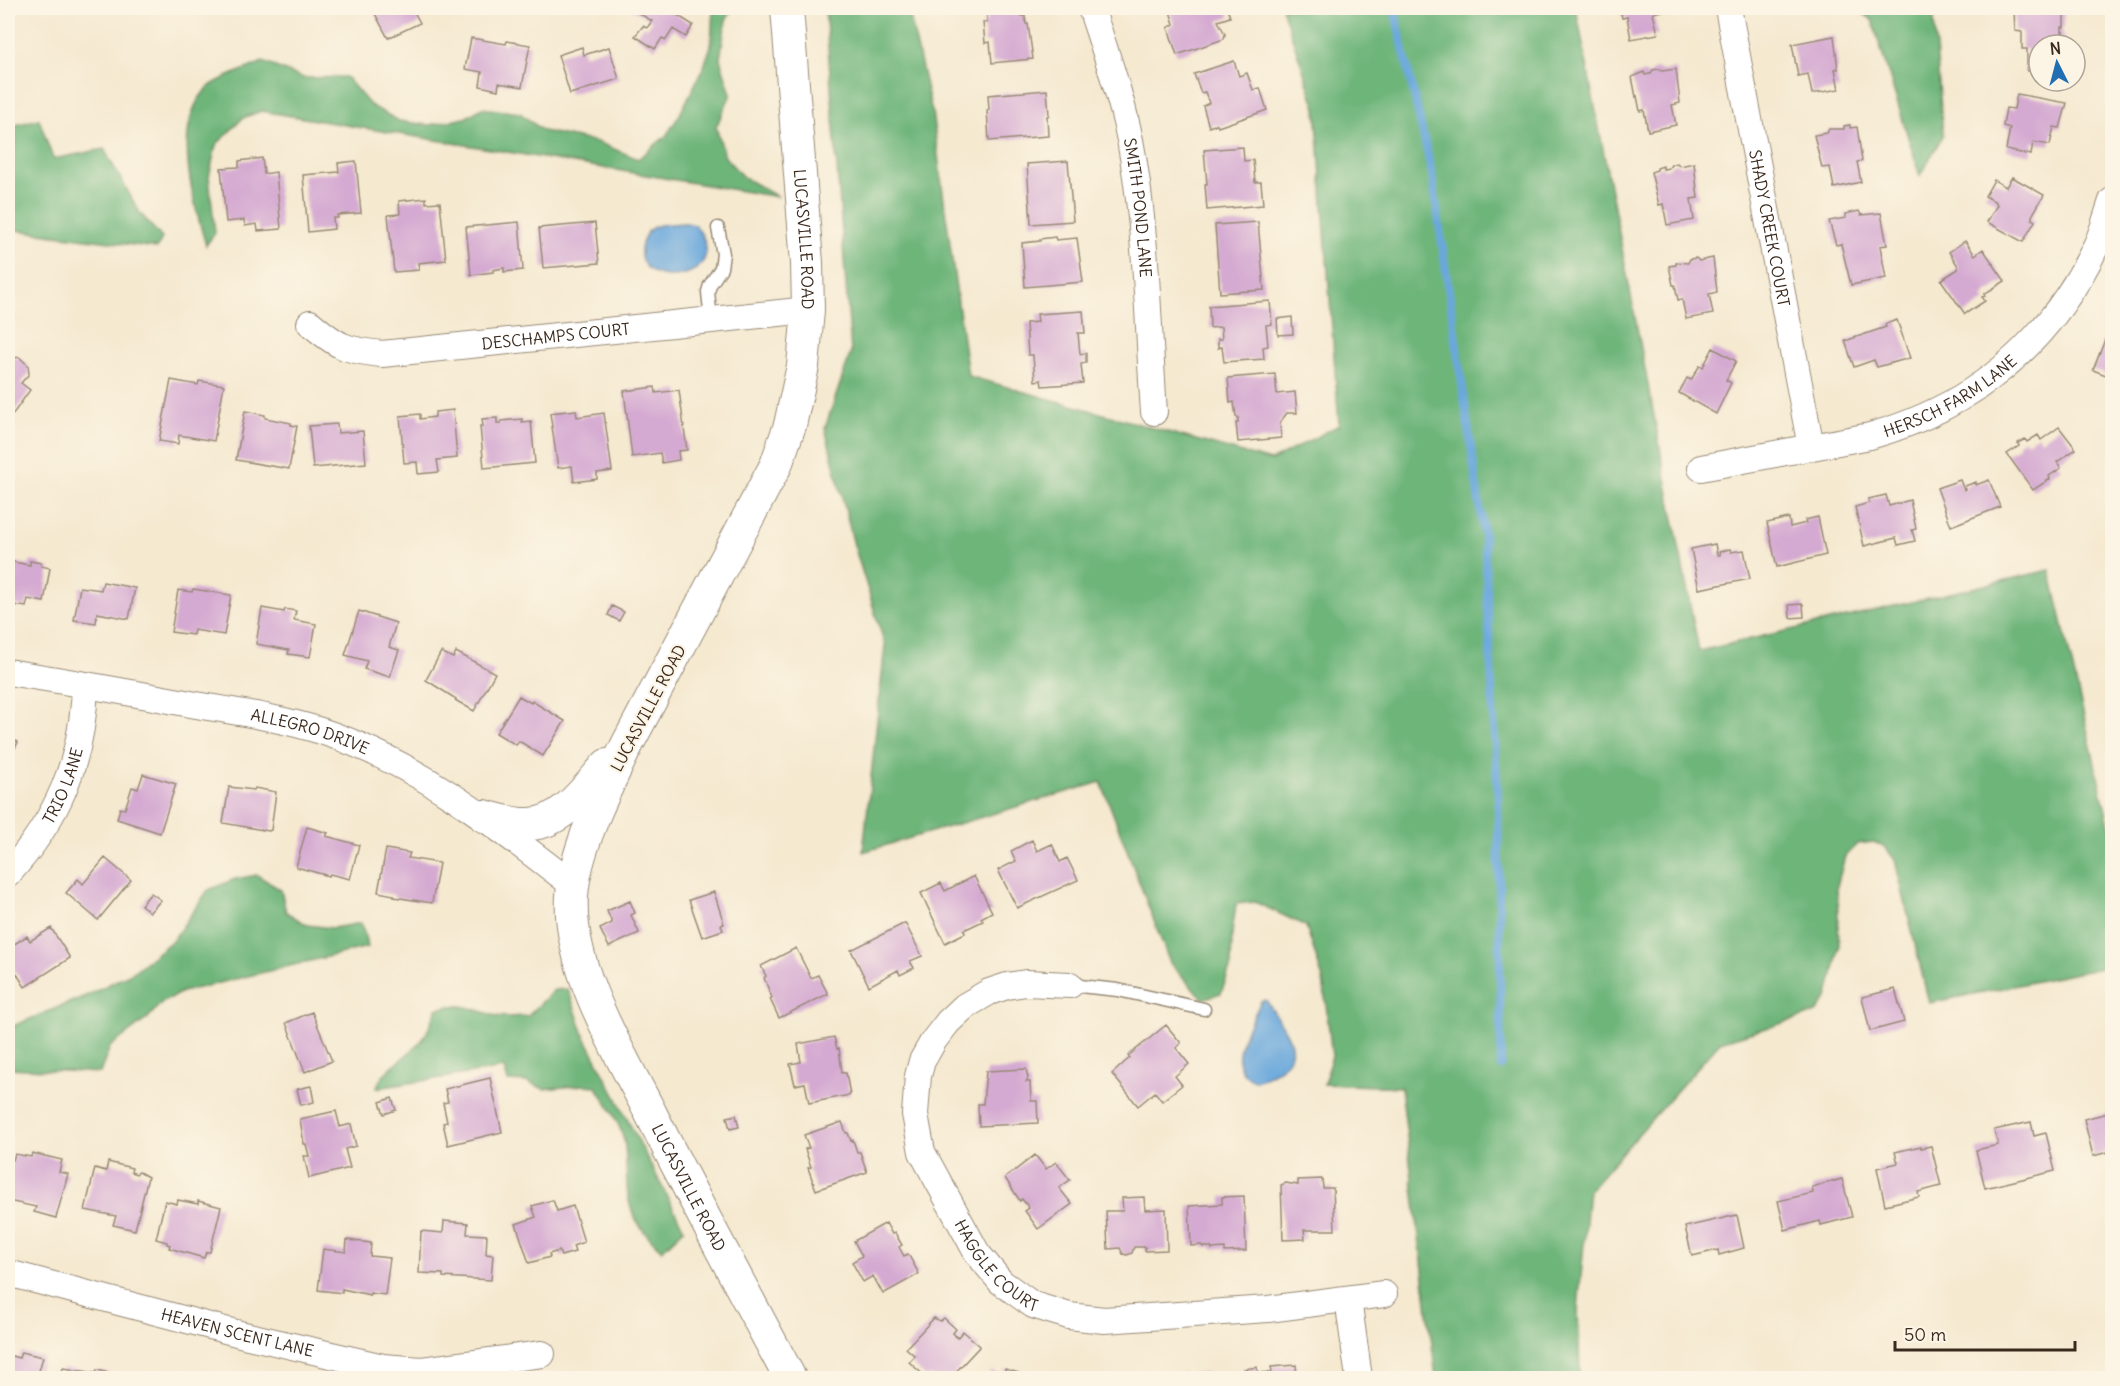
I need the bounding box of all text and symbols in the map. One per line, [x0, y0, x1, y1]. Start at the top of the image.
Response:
north arrow [2027, 33, 2087, 93]
text: N [2049, 38, 2062, 59]
street label: SMITH POND LANE [1120, 136, 1156, 278]
street label: SHADY CREEK COURT [1745, 148, 1794, 308]
street label: LUCASVILLE ROAD [790, 168, 818, 310]
street label: DESCHAMPS COURT [481, 318, 631, 354]
street label: HERSCH FARM LANE [1881, 351, 2021, 441]
street label: LUCASVILLE ROAD [606, 641, 690, 775]
street label: ALLEGRO DRIVE [249, 704, 372, 759]
street label: TRIO LANE [38, 745, 87, 827]
street label: LUCASVILLE ROAD [648, 1121, 730, 1255]
street label: HAGGLE COURT [951, 1216, 1040, 1316]
street label: HEAVEN SCENT LANE [159, 1304, 316, 1361]
scale bar [1895, 1314, 2075, 1352]
text: 50 m [1904, 1323, 1946, 1346]

